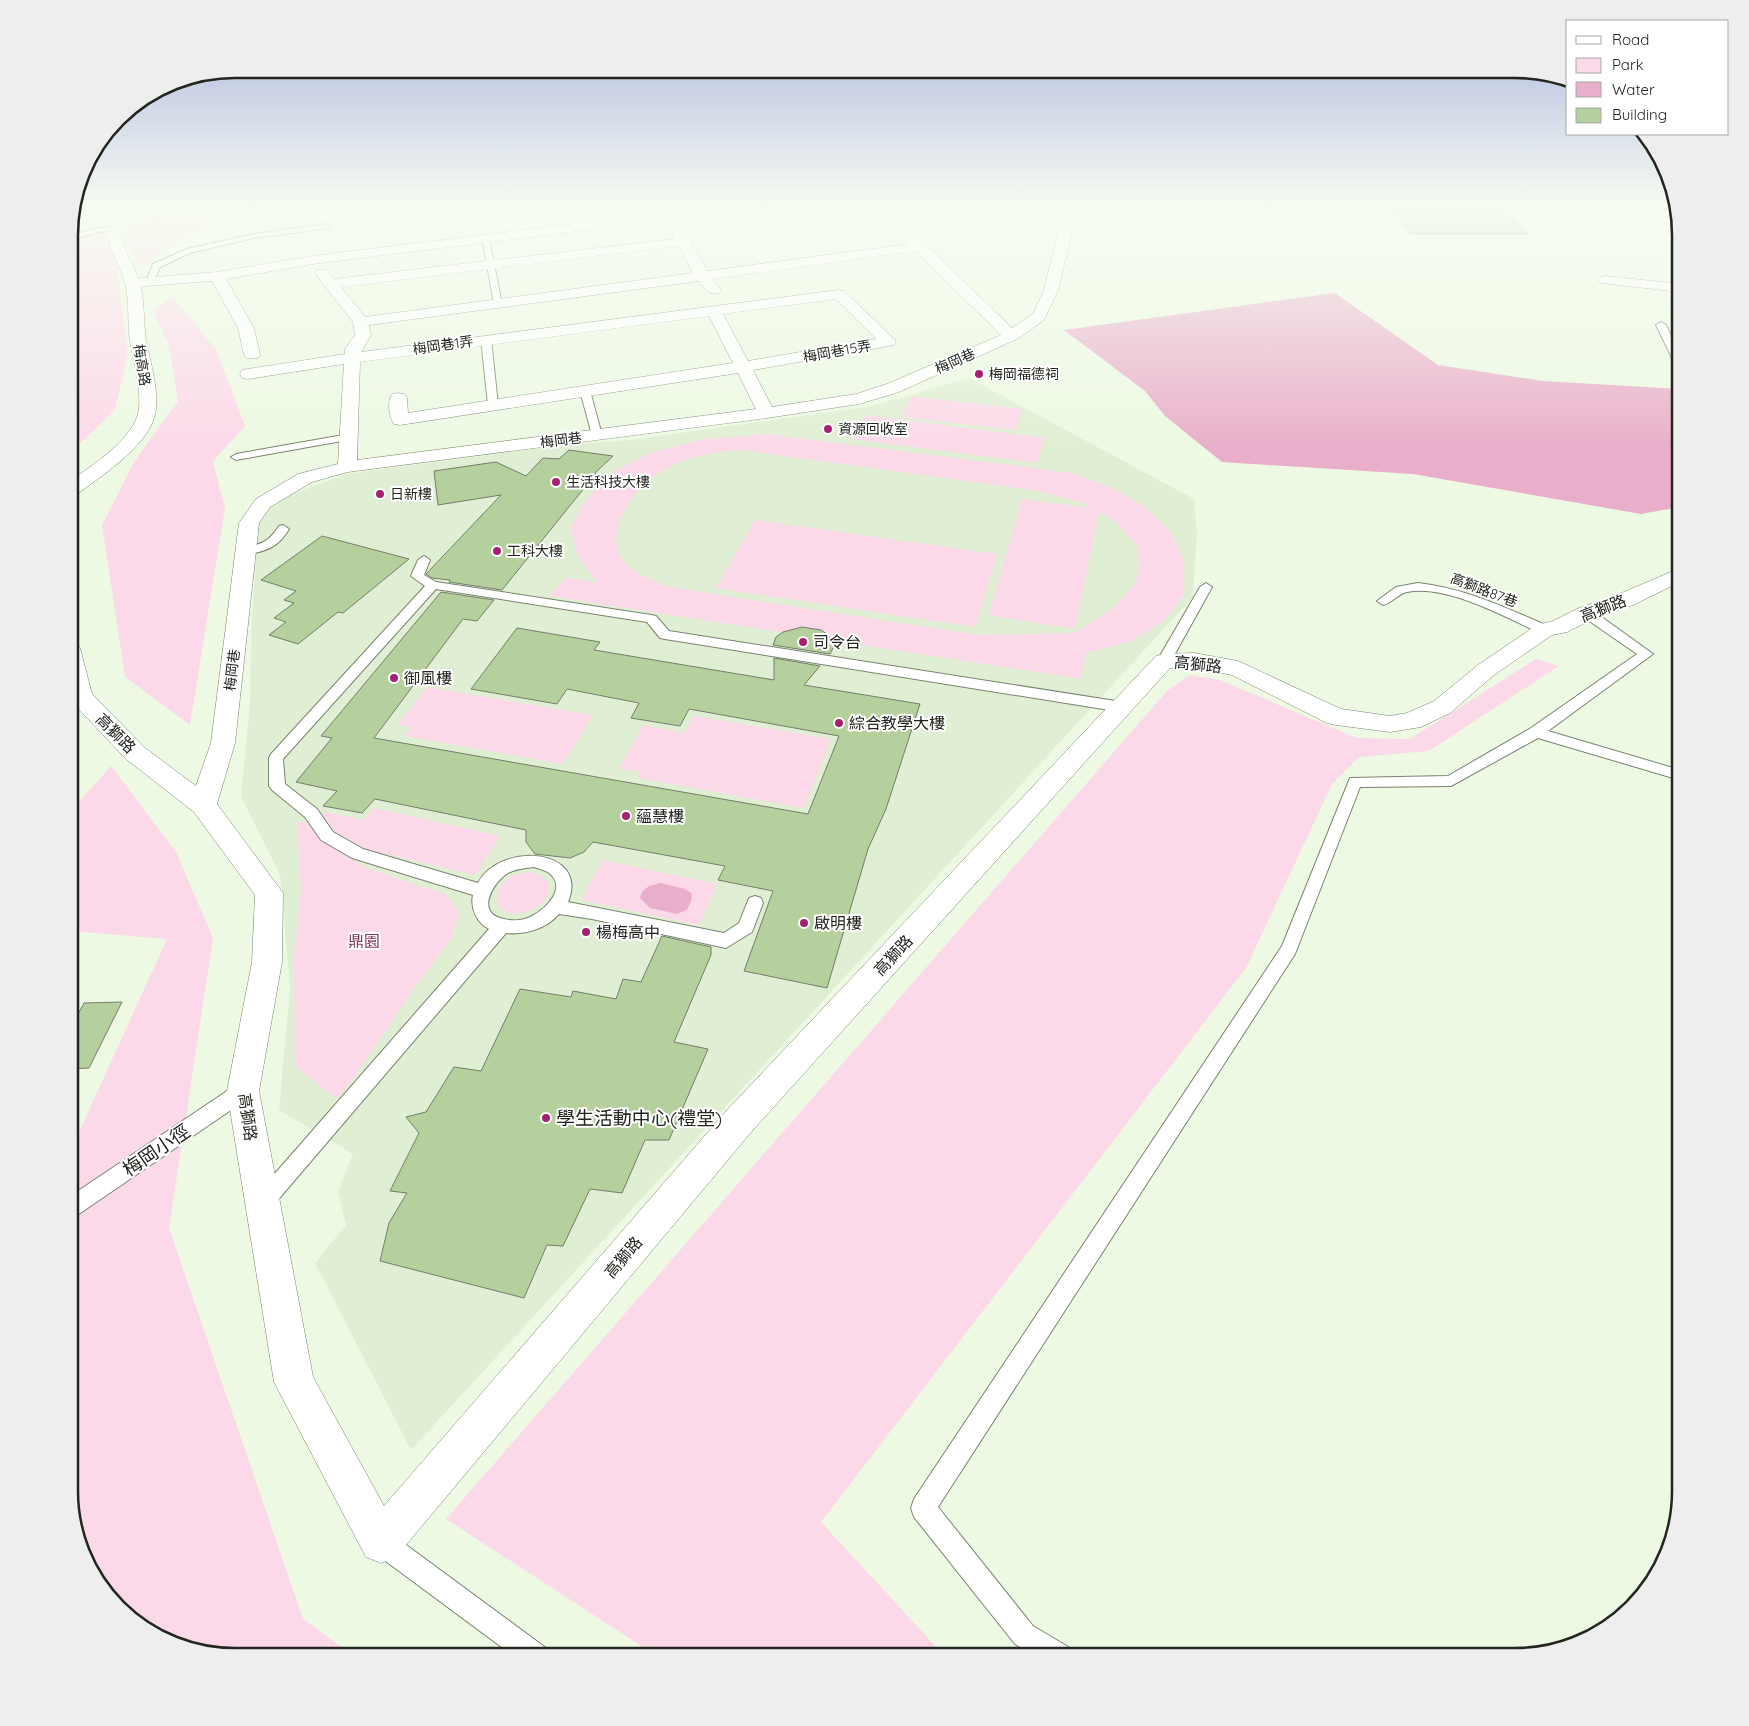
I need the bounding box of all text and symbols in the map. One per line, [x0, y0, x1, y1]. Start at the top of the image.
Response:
legend [1566, 20, 1729, 135]
text: Road [1612, 30, 1649, 49]
text: Park [1612, 55, 1644, 74]
text: Water [1612, 80, 1655, 99]
text: Building [1612, 105, 1667, 124]
street label: 梅岡巷1弄 [411, 332, 475, 358]
street label: 梅岡巷15弄 [802, 336, 872, 366]
street label: 梅高路 [130, 343, 154, 387]
street label: 梅岡巷 [932, 344, 978, 378]
place label: 梅岡福德祠 [989, 365, 1059, 383]
marker: 梅岡福德祠 [973, 368, 985, 380]
place label: 資源回收室 [838, 420, 908, 438]
marker: 資源回收室 [822, 423, 834, 435]
street label: 梅岡巷 [539, 429, 583, 451]
place label: 生活科技大樓 [566, 473, 650, 491]
marker: 生活科技大樓 [550, 476, 562, 488]
place label: 日新樓 [390, 485, 432, 503]
marker: 日新樓 [374, 488, 386, 500]
place label: 工科大樓 [507, 542, 563, 560]
marker: 工科大樓 [491, 545, 503, 557]
street label: 高獅路87巷 [1448, 569, 1520, 611]
street label: 高獅路 [1577, 590, 1629, 626]
place label: 司令台 [813, 632, 861, 652]
marker: 司令台 [797, 636, 809, 648]
street label: 梅岡巷 [221, 648, 243, 692]
street label: 高獅路 [1173, 652, 1223, 676]
place label: 御風樓 [404, 668, 452, 688]
marker: 御風樓 [388, 672, 400, 684]
street label: 高獅路 [92, 709, 140, 757]
place label: 綜合教學大樓 [849, 713, 945, 733]
marker: 綜合教學大樓 [833, 717, 845, 729]
place label: 蘊慧樓 [636, 806, 684, 826]
marker: 蘊慧樓 [620, 810, 632, 822]
place label: 啟明樓 [814, 913, 862, 933]
marker: 啟明樓 [798, 917, 810, 929]
place label: 楊梅高中 [596, 922, 660, 942]
marker: 楊梅高中 [580, 926, 592, 938]
park label: 鼎園 [348, 931, 380, 951]
street label: 高獅路 [869, 931, 917, 979]
street label: 高獅路 [235, 1092, 261, 1142]
place label: 學生活動中心(禮堂) [556, 1106, 722, 1130]
marker: 學生活動中心(禮堂) [540, 1112, 552, 1124]
street label: 梅岡小徑 [118, 1119, 194, 1181]
street label: 高獅路 [600, 1232, 646, 1282]

